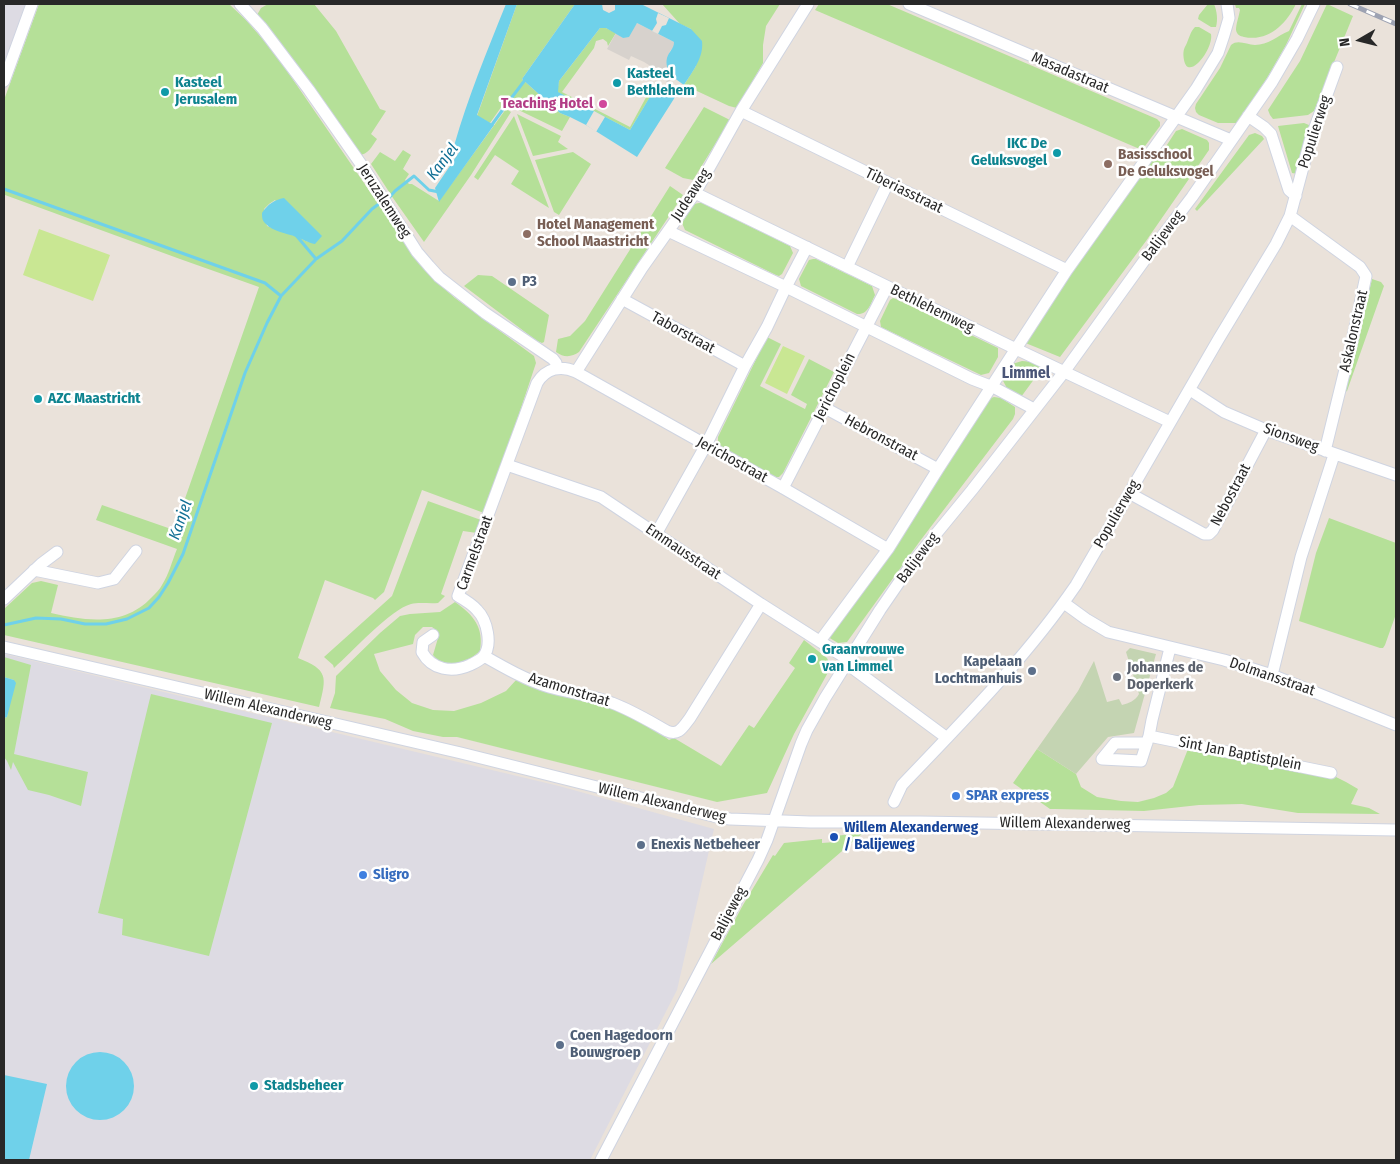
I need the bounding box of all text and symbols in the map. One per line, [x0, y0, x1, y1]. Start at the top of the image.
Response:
north arrow [1335, 15, 1385, 65]
text: N [1336, 37, 1354, 48]
street label: Masadastraat [1029, 49, 1111, 97]
place label: Kasteel Bethlehem [627, 65, 695, 100]
place label: Kasteel Jerusalem [175, 74, 237, 109]
marker: Kasteel Bethlehem [611, 77, 623, 89]
marker: Kasteel Jerusalem [159, 86, 171, 98]
street label: Populierweg [1295, 93, 1335, 171]
place label: Teaching Hotel [501, 95, 593, 113]
marker: Teaching Hotel [597, 98, 609, 110]
place label: IKC De Geluksvogel [971, 135, 1047, 170]
water label: Kanjel [423, 140, 463, 184]
place label: Basisschool De Geluksvogel [1118, 146, 1214, 181]
marker: IKC De Geluksvogel [1051, 147, 1063, 159]
marker: Basisschool De Geluksvogel [1102, 158, 1114, 170]
street label: Jeruzalemweg [353, 161, 415, 241]
street label: Tiberiasstraat [862, 164, 946, 218]
street label: Judeaweg [667, 165, 715, 225]
street label: Balijeweg [1138, 207, 1188, 265]
place label: Hotel Management School Maastricht [537, 216, 654, 251]
marker: Hotel Management School Maastricht [521, 228, 533, 240]
place label: P3 [522, 273, 537, 291]
marker: P3 [506, 276, 518, 288]
street label: Bethlehemweg [887, 281, 977, 337]
street label: Askalonstraat [1336, 288, 1372, 374]
street label: Taborstraat [648, 308, 718, 358]
street label: Jerichoplein [810, 350, 860, 424]
district label: Limmel [1002, 364, 1050, 384]
place label: AZC Maastricht [48, 390, 141, 408]
marker: AZC Maastricht [32, 393, 44, 405]
street label: Hebronstraat [841, 411, 921, 465]
street label: Sionsweg [1261, 420, 1321, 456]
street label: Jerichostraat [693, 433, 771, 487]
street label: Nebostraat [1207, 461, 1255, 529]
street label: Populierweg [1090, 477, 1144, 551]
water label: Kanjel [165, 498, 197, 542]
street label: Carmelstraat [453, 513, 497, 593]
street label: Emmausstraat [642, 520, 724, 584]
street label: Balijeweg [893, 529, 943, 587]
place label: Graanvrouwe van Limmel [822, 641, 904, 676]
marker: Graanvrouwe van Limmel [806, 653, 818, 665]
place label: Kapelaan Lochtmanhuis [935, 653, 1022, 688]
street label: Dolmansstraat [1227, 654, 1317, 700]
place label: Johannes de Doperkerk [1127, 659, 1203, 694]
marker: Kapelaan Lochtmanhuis [1026, 665, 1038, 677]
street label: Azamonstraat [526, 669, 612, 711]
marker: Johannes de Doperkerk [1111, 671, 1123, 683]
street label: Willem Alexanderweg [202, 686, 334, 732]
street label: Sint Jan Baptistplein [1177, 733, 1303, 775]
street label: Willem Alexanderweg [596, 780, 728, 826]
place label: SPAR express [966, 787, 1049, 805]
marker: SPAR express [950, 790, 962, 802]
street label: Willem Alexanderweg [999, 814, 1131, 834]
place label: Willem Alexanderweg / Balijeweg [844, 819, 978, 854]
marker: Willem Alexanderweg / Balijeweg [828, 831, 840, 843]
place label: Enexis Netbeheer [651, 836, 760, 854]
marker: Enexis Netbeheer [635, 839, 647, 851]
place label: Sligro [373, 866, 409, 884]
marker: Sligro [357, 869, 369, 881]
street label: Balijeweg [707, 884, 751, 944]
place label: Coen Hagedoorn Bouwgroep [570, 1027, 673, 1062]
marker: Coen Hagedoorn Bouwgroep [554, 1039, 566, 1051]
place label: Stadsbeheer [264, 1077, 343, 1095]
marker: Stadsbeheer [248, 1080, 260, 1092]

